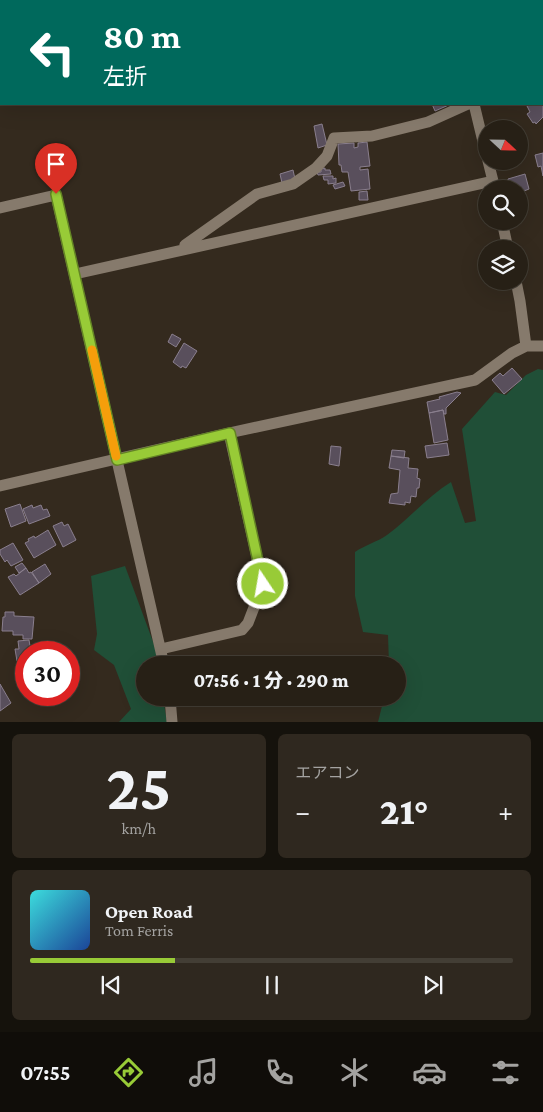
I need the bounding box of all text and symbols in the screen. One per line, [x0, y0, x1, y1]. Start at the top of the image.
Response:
text: 80 m [103, 17, 181, 56]
icon: left [20, 20, 85, 85]
text: 左折 [103, 64, 147, 89]
north arrow [478, 120, 528, 170]
map controls [478, 120, 528, 290]
pin [35, 143, 77, 194]
icon: arrive [42, 150, 70, 178]
button: search [478, 180, 528, 230]
button: layers [478, 240, 528, 290]
position arrow [236, 557, 288, 609]
speed limit sign: 30 [15, 641, 80, 706]
text: 07:56 · 1 分 · 290 m [193, 670, 349, 691]
text: 25 [106, 751, 171, 823]
text: エアコン [296, 764, 360, 781]
text: 21° [380, 790, 429, 832]
text: − [296, 796, 310, 827]
text: + [498, 796, 513, 827]
text: km/h [122, 820, 156, 837]
text: Open Road [105, 901, 193, 922]
text: Tom Ferris [105, 922, 173, 939]
icon: previous [97, 971, 125, 999]
icon: pause [258, 971, 286, 999]
icon: next [419, 971, 447, 999]
icon: directions [111, 1055, 146, 1090]
icon: music [186, 1055, 221, 1090]
icon: phone [262, 1055, 297, 1090]
icon: climate [337, 1055, 372, 1090]
icon: car [412, 1055, 447, 1090]
icon: filters [488, 1055, 523, 1090]
text: 07:55 [20, 1060, 71, 1085]

